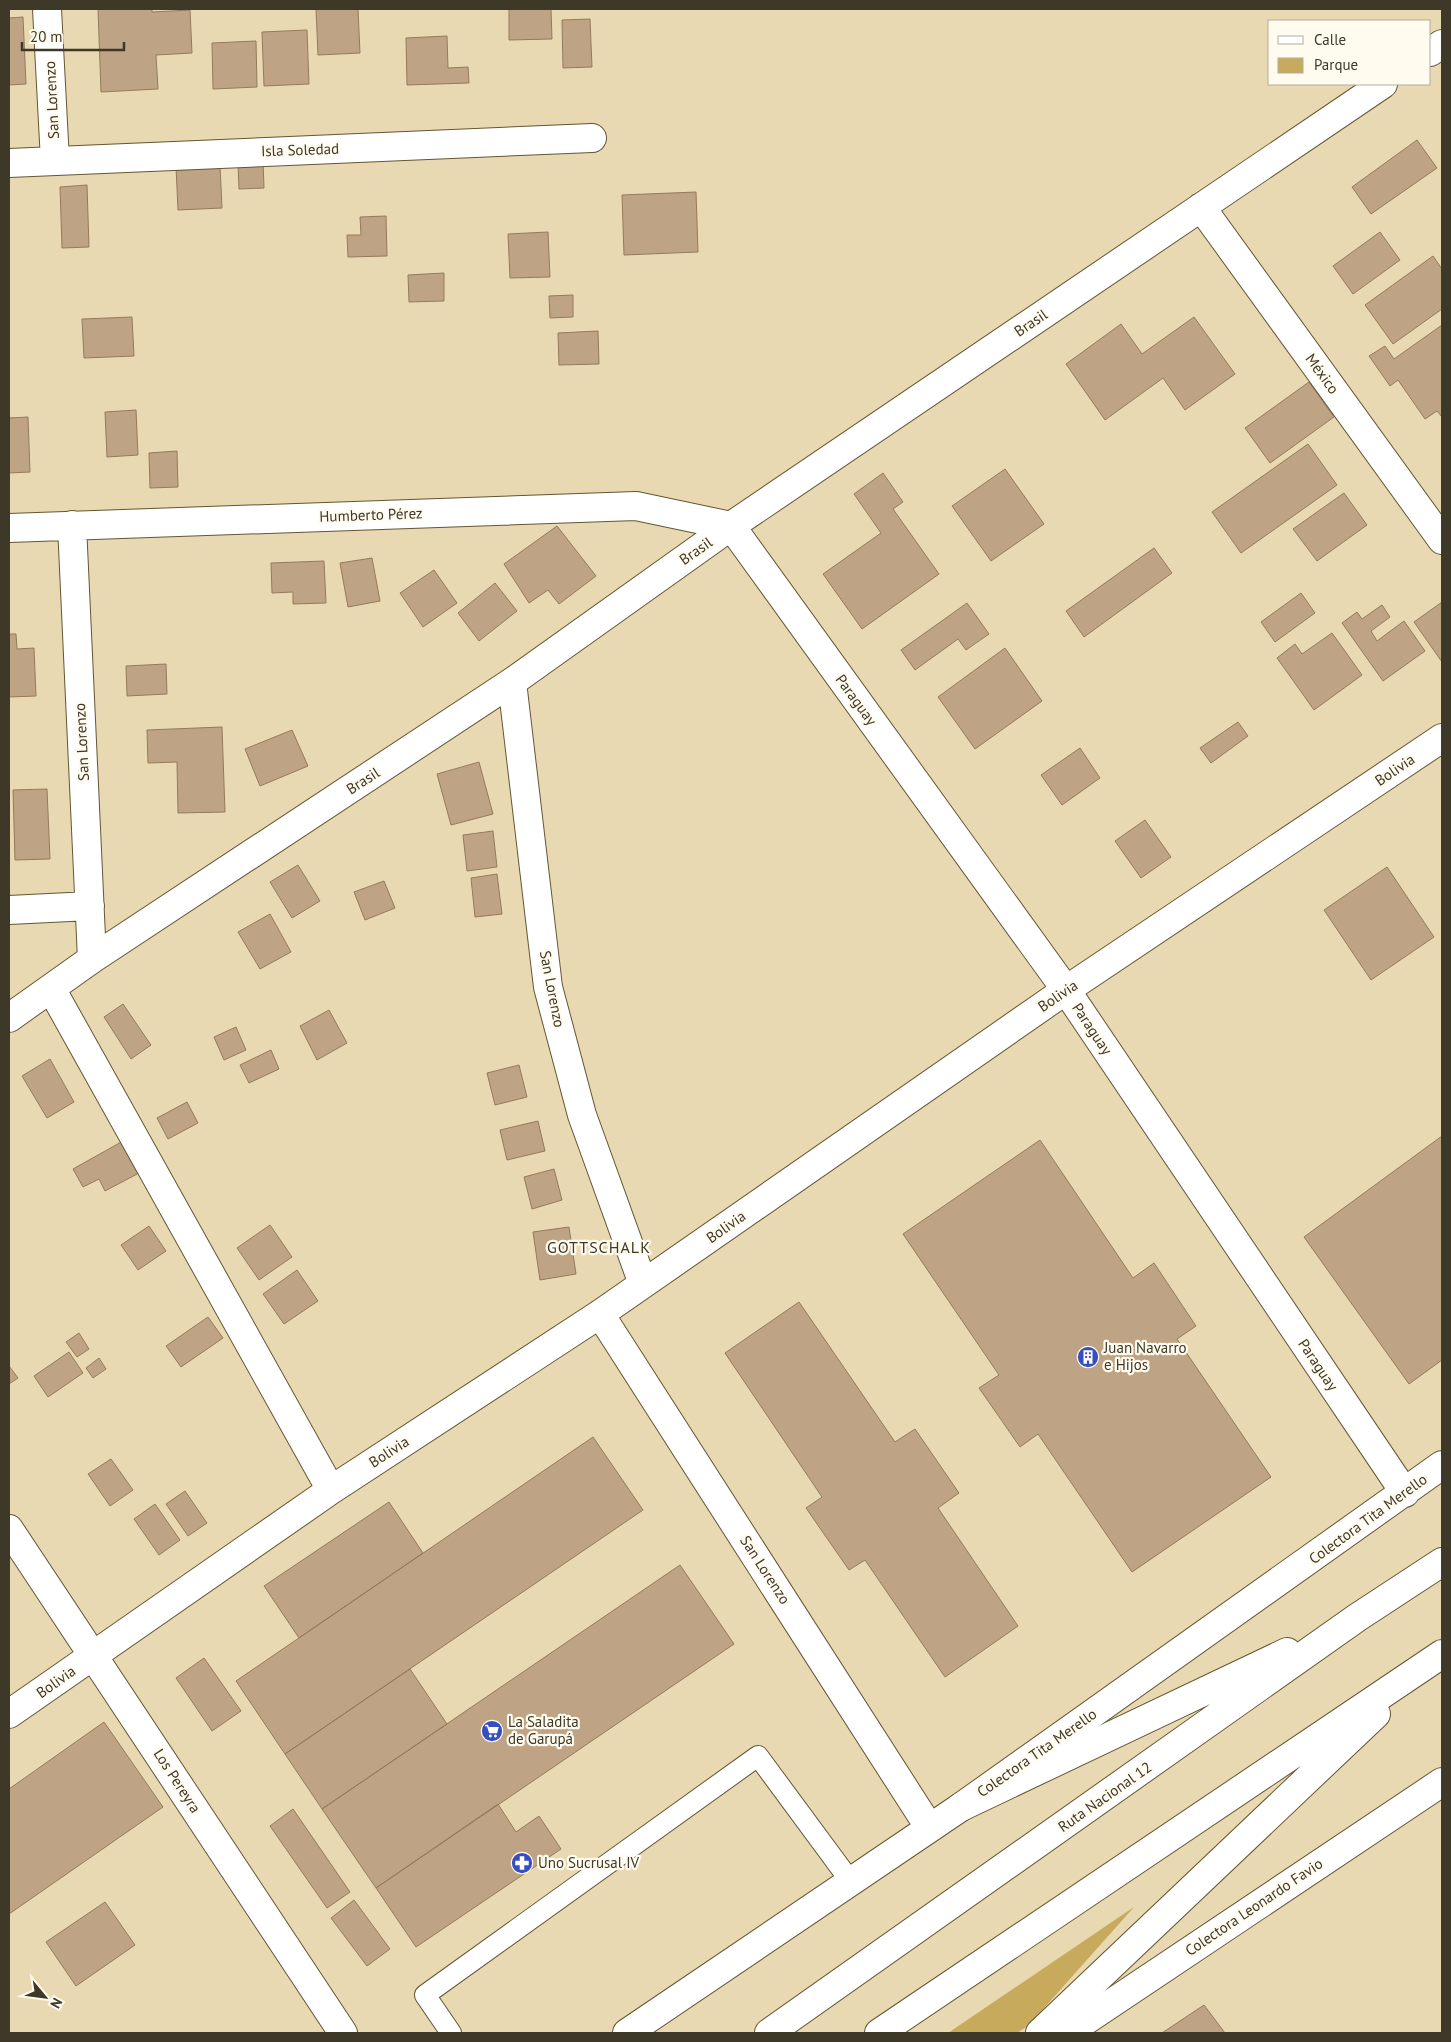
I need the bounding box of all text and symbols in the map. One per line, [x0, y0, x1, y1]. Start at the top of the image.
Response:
scale bar [22, 20, 125, 52]
legend [1268, 20, 1431, 85]
text: 20 m [30, 27, 63, 46]
text: Calle [1314, 30, 1346, 49]
text: Parque [1314, 55, 1358, 74]
street label: San Lorenzo [40, 61, 63, 139]
street label: Isla Soledad [261, 139, 339, 160]
street label: Brasil [1010, 304, 1051, 341]
street label: México [1301, 350, 1343, 398]
street label: Humberto Pérez [319, 503, 423, 526]
street label: Brasil [676, 532, 716, 569]
street label: Paraguay [832, 670, 881, 729]
street label: San Lorenzo [70, 703, 93, 781]
street label: Bolivia [1371, 749, 1418, 790]
street label: Brasil [342, 762, 384, 798]
street label: San Lorenzo [536, 949, 569, 1029]
street label: Bolivia [1034, 975, 1081, 1016]
street label: Paraguay [1068, 999, 1117, 1058]
street label: Bolivia [702, 1206, 749, 1247]
district label: GOTTSCHALK [547, 1237, 651, 1257]
street label: Paraguay [1294, 1335, 1343, 1394]
place label: Juan Navarro e Hijos [1103, 1338, 1187, 1374]
building icon: Juan Navarro e Hijos [1076, 1345, 1100, 1369]
street label: Bolivia [365, 1432, 412, 1472]
street label: Colectora Tita Merello [1305, 1469, 1431, 1568]
street label: San Lorenzo [736, 1532, 795, 1608]
street label: Bolivia [32, 1661, 79, 1702]
street label: Colectora Tita Merello [973, 1704, 1100, 1801]
place label: La Saladita de Garupá [508, 1712, 579, 1748]
supermarket icon: La Saladita de Garupá [480, 1719, 504, 1743]
street label: Los Pereyra [150, 1745, 205, 1816]
street label: Ruta Nacional 12 [1054, 1757, 1155, 1836]
pharmacy icon: Uno Sucrusal IV [510, 1851, 534, 1875]
place label: Uno Sucrusal IV [538, 1853, 640, 1872]
street label: Colectora Leonardo Favio [1181, 1853, 1326, 1960]
north arrow [20, 1972, 70, 2022]
text: N [46, 1995, 66, 2012]

